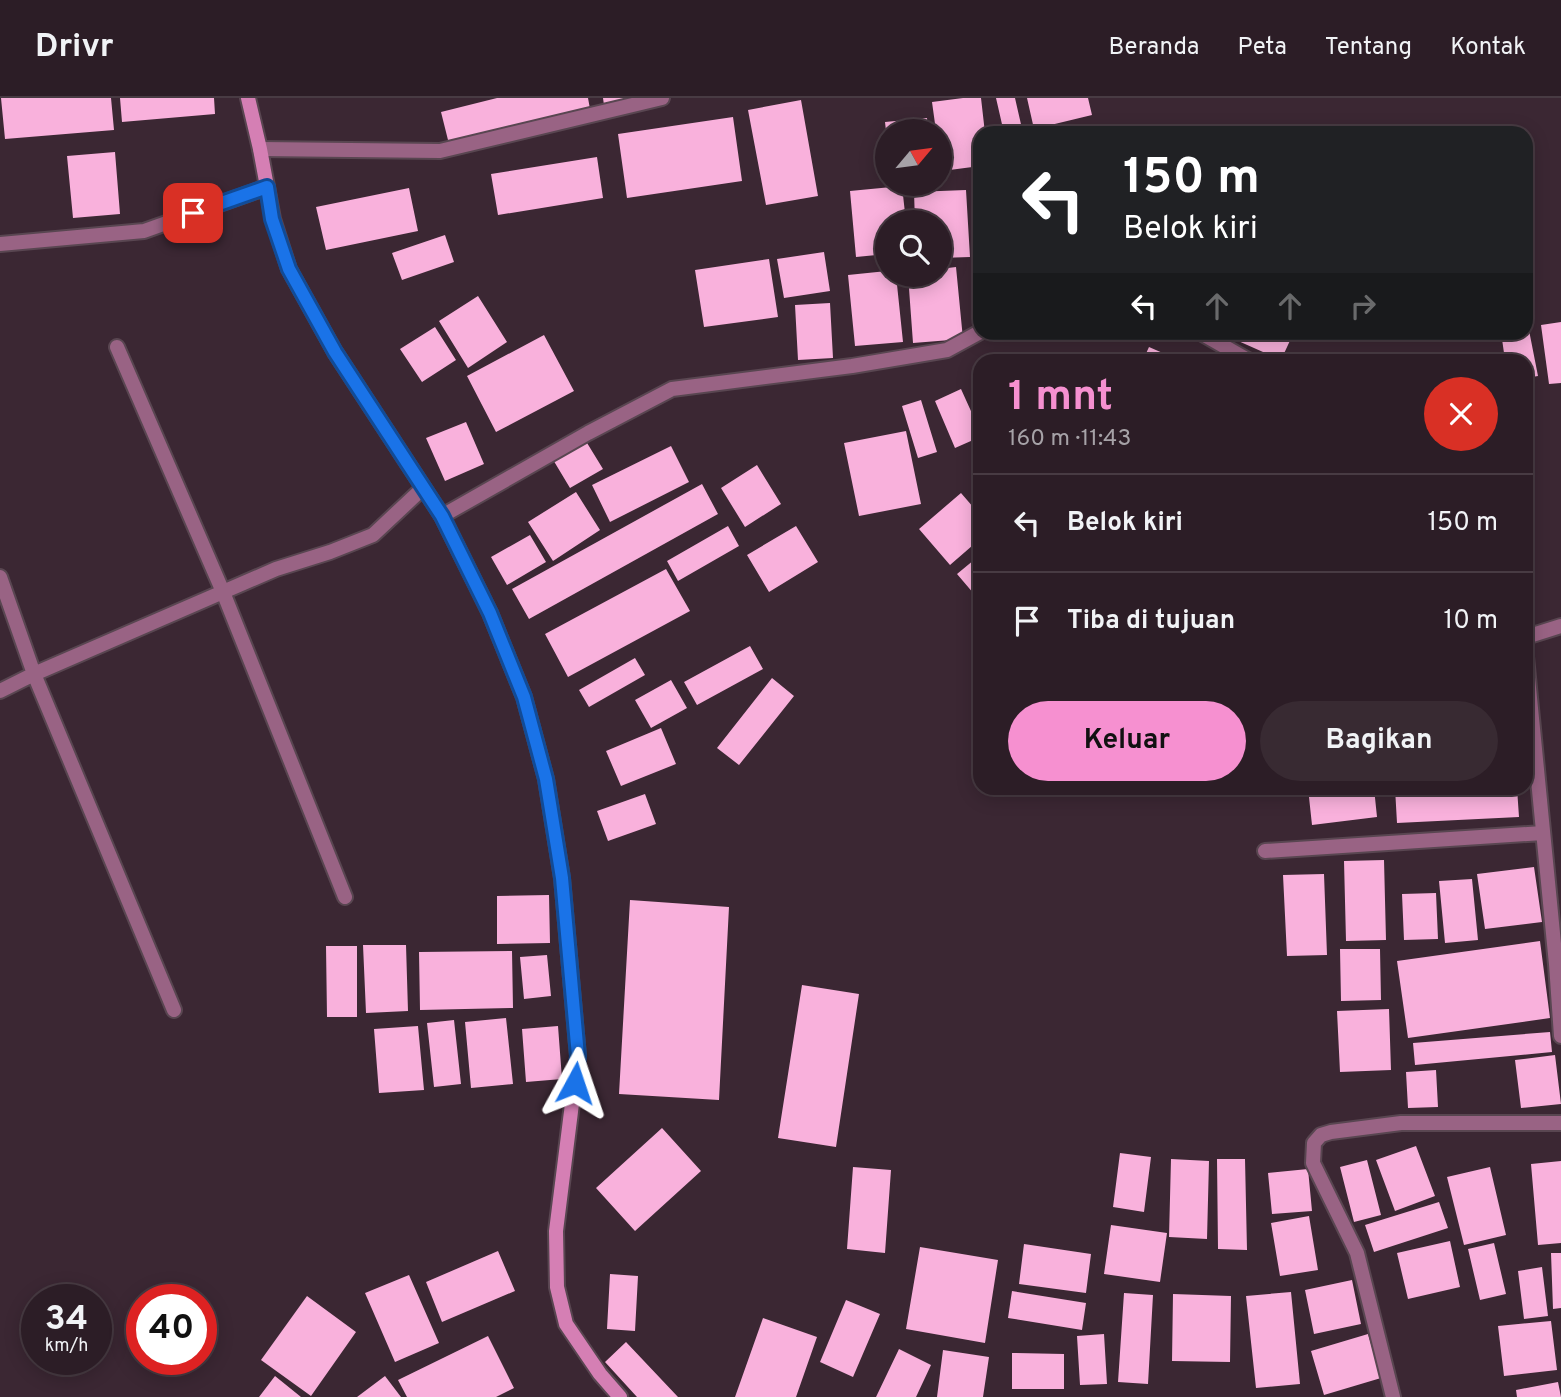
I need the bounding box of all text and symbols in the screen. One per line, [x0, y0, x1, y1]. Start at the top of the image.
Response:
text: Drivr [35, 27, 114, 69]
text: Beranda [1109, 33, 1200, 63]
text: Peta [1238, 33, 1287, 63]
text: Tentang [1325, 33, 1412, 63]
text: Kontak [1450, 33, 1526, 63]
north arrow [875, 119, 952, 196]
map controls [875, 119, 952, 287]
text: 150 m [1123, 149, 1260, 211]
icon: left [1008, 154, 1099, 245]
pin [163, 183, 223, 243]
icon: arrive [174, 194, 212, 232]
button: search [875, 210, 952, 287]
text: Belok kiri [1123, 210, 1258, 250]
icon: left [1125, 287, 1163, 325]
icon: ahead [1198, 287, 1236, 325]
icon: ahead [1271, 287, 1309, 325]
icon: right [1344, 287, 1382, 325]
text: 1 mnt [1008, 372, 1113, 425]
button: close [1424, 377, 1498, 451]
text: 160 m · 11:43 [1008, 425, 1131, 454]
icon: left [1008, 504, 1046, 542]
text: Belok kiri [1067, 507, 1183, 540]
text: 150 m [1427, 507, 1498, 540]
icon: arrive [1008, 602, 1046, 640]
text: Tiba di tujuan [1067, 605, 1235, 638]
text: 10 m [1443, 605, 1498, 638]
button: Keluar [1008, 701, 1246, 781]
button: Bagikan [1260, 701, 1498, 781]
position arrow [538, 1046, 612, 1120]
speed limit sign: 40 [126, 1284, 217, 1375]
text: 34 [45, 1298, 88, 1342]
text: km/h [45, 1335, 88, 1358]

